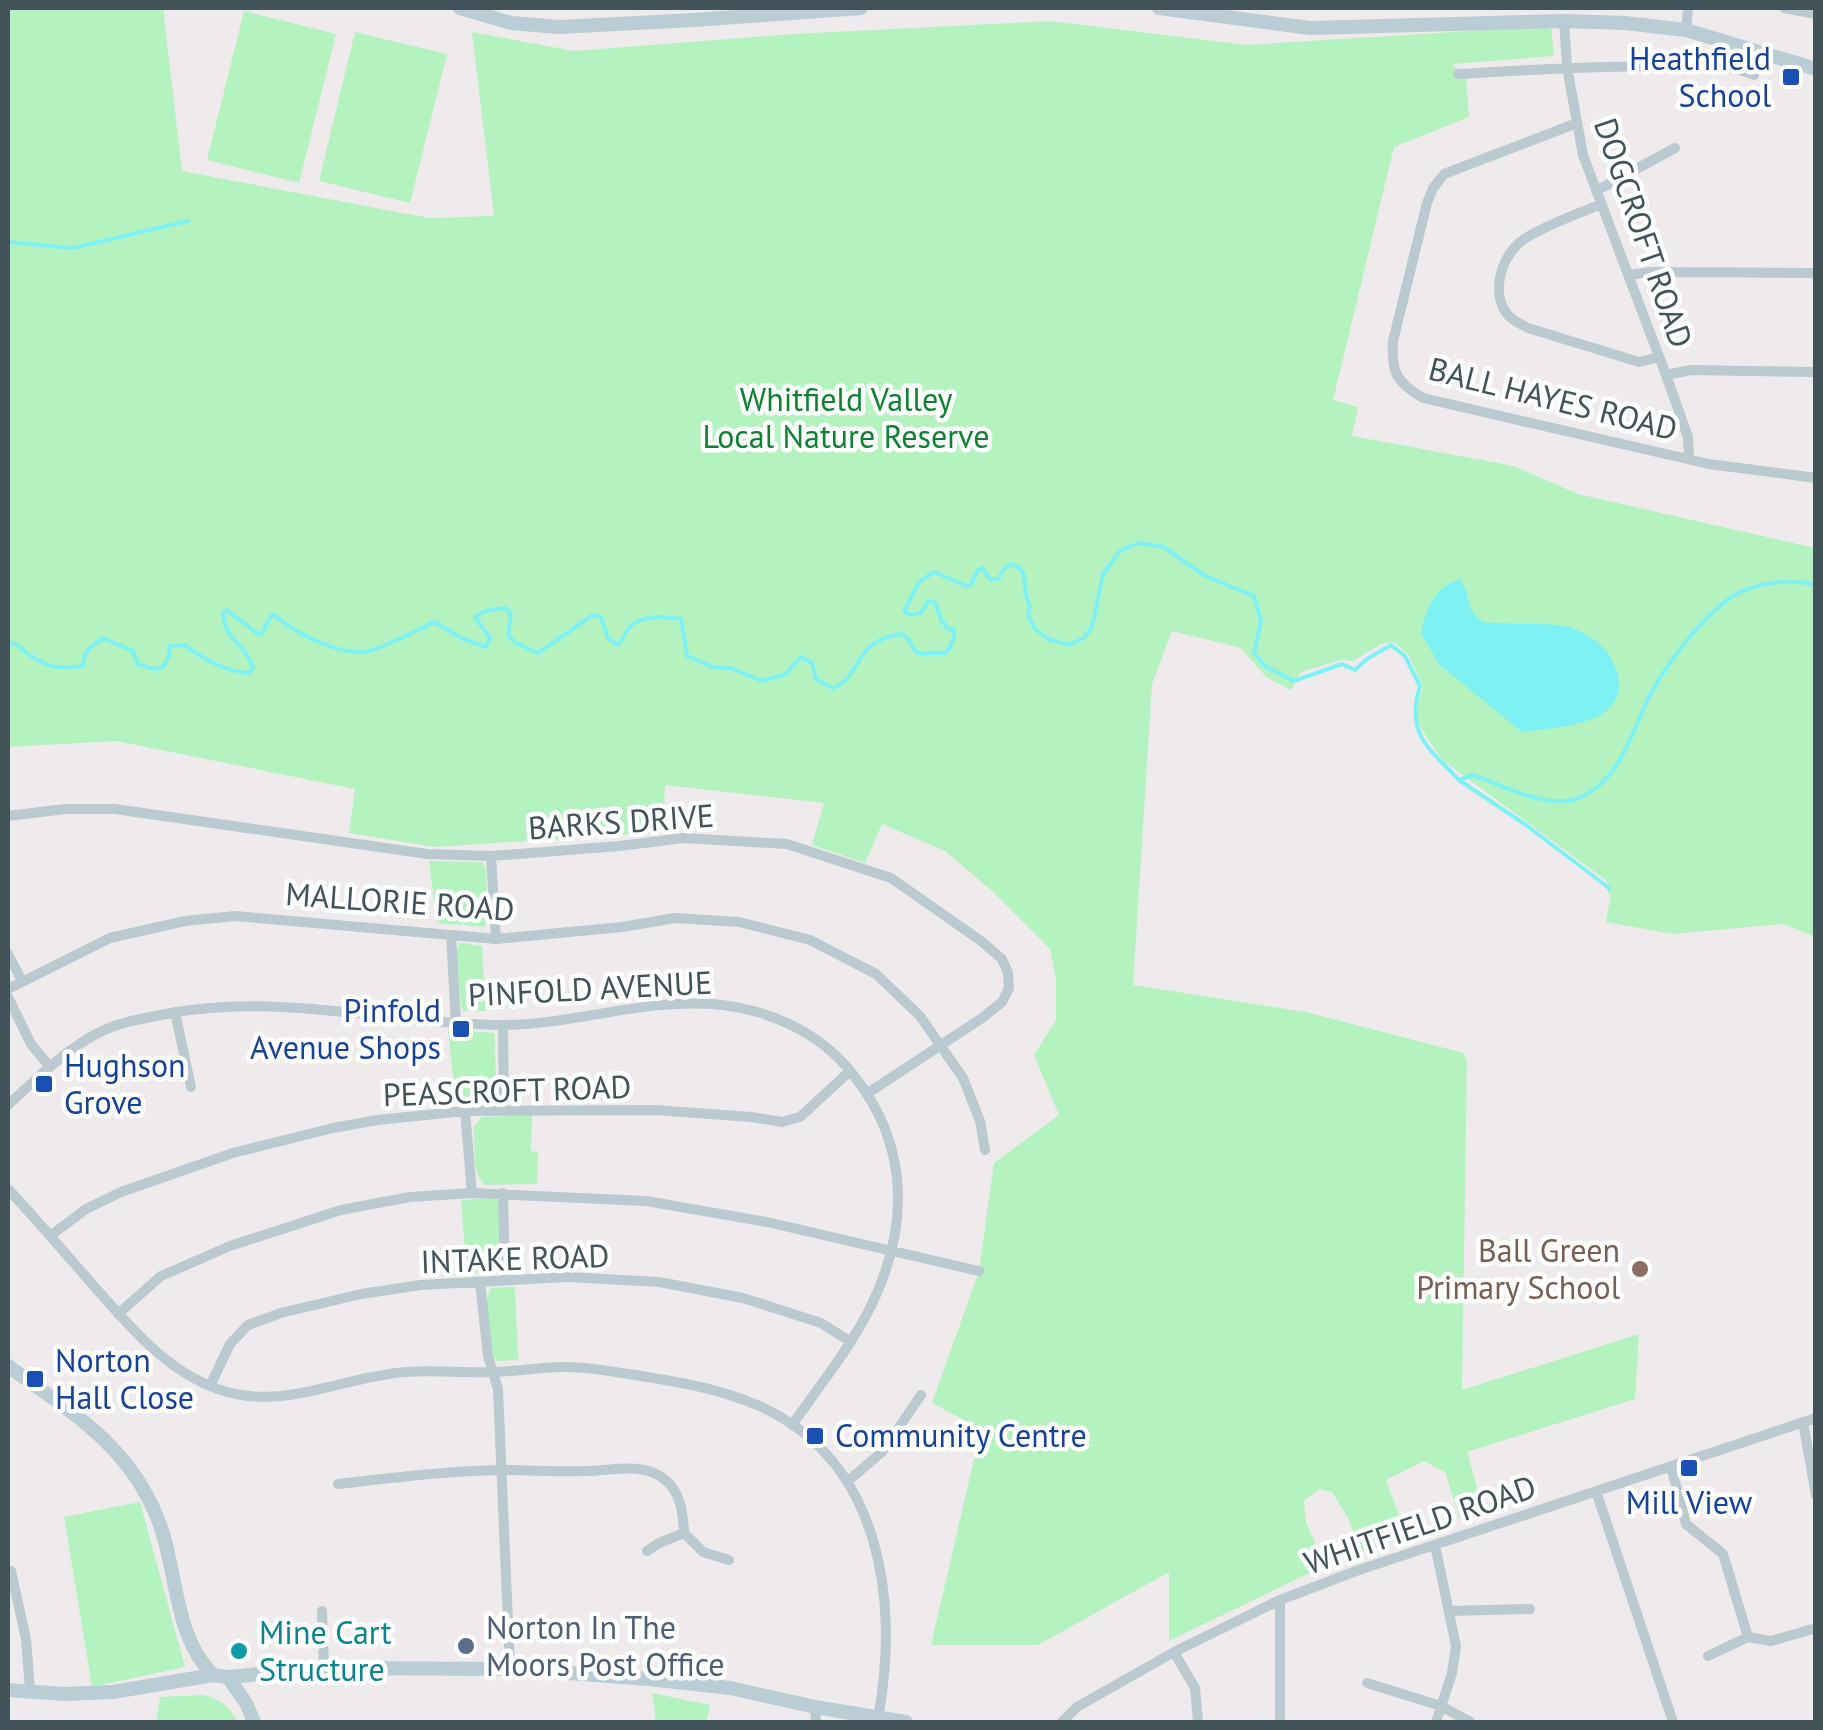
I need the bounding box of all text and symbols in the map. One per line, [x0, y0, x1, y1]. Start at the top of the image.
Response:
place label: Heathfield School [1629, 37, 1772, 116]
marker: Heathfield School [1780, 66, 1802, 88]
street label: DOGCROFT ROAD [1585, 112, 1703, 353]
street label: BALL HAYES ROAD [1425, 347, 1682, 449]
park label: Whitfield Valley Local Nature Reserve [703, 378, 989, 457]
street label: BARKS DRIVE [527, 794, 715, 848]
street label: MALLORIE ROAD [284, 872, 516, 930]
street label: PINFOLD AVENUE [467, 961, 713, 1015]
place label: Pinfold Avenue Shops [250, 989, 441, 1068]
marker: Pinfold Avenue Shops [450, 1018, 472, 1040]
place label: Hughson Grove [64, 1044, 186, 1123]
street label: PEASCROFT ROAD [382, 1065, 632, 1115]
marker: Hughson Grove [33, 1073, 55, 1095]
place label: Ball Green Primary School [1416, 1229, 1621, 1308]
street label: INTAKE ROAD [420, 1234, 610, 1282]
marker: Ball Green Primary School [1629, 1258, 1651, 1280]
place label: Norton Hall Close [55, 1339, 194, 1418]
marker: Norton Hall Close [24, 1368, 46, 1390]
place label: Community Centre [835, 1414, 1087, 1456]
marker: Community Centre [804, 1425, 826, 1447]
marker: Mill View [1678, 1457, 1700, 1479]
street label: WHITFIELD ROAD [1298, 1465, 1541, 1583]
place label: Mill View [1626, 1481, 1753, 1523]
place label: Norton In The Moors Post Office [486, 1606, 725, 1685]
place label: Mine Cart Structure [259, 1611, 392, 1690]
marker: Norton In The Moors Post Office [455, 1635, 477, 1657]
marker: Mine Cart Structure [228, 1640, 250, 1662]

